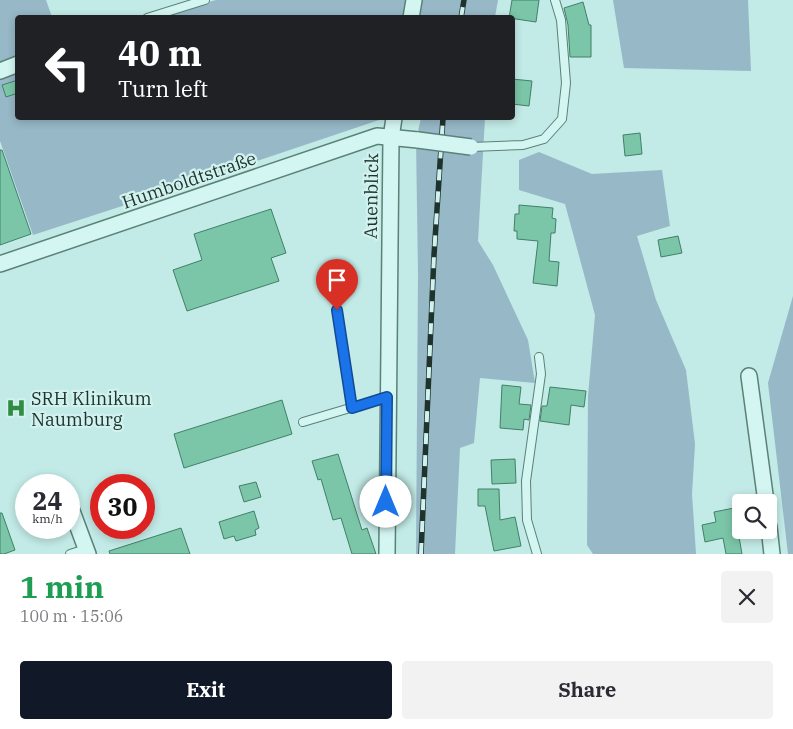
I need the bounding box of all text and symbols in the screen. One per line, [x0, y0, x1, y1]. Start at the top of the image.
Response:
text: 40 m [118, 30, 202, 76]
icon: left [35, 35, 100, 100]
text: Turn left [118, 74, 208, 103]
street label: Humboldtstraße [119, 146, 259, 214]
street label: Auenblick [359, 152, 383, 239]
pin [316, 259, 358, 310]
icon: arrive [323, 266, 351, 294]
place label: SRH Klinikum Naumburg [31, 387, 152, 431]
hospital icon: SRH Klinikum Naumburg [5, 397, 27, 419]
speed limit sign: 30 [90, 474, 155, 539]
position arrow [359, 475, 411, 527]
text: 24 [32, 484, 63, 517]
map controls [732, 494, 777, 539]
button: search [732, 494, 777, 539]
text: km/h [32, 511, 63, 526]
text: 1 min [20, 567, 104, 606]
button: close [721, 571, 773, 623]
text: 100 m · 15:06 [20, 606, 123, 626]
button: Exit [20, 661, 392, 719]
button: Share [402, 661, 773, 719]

